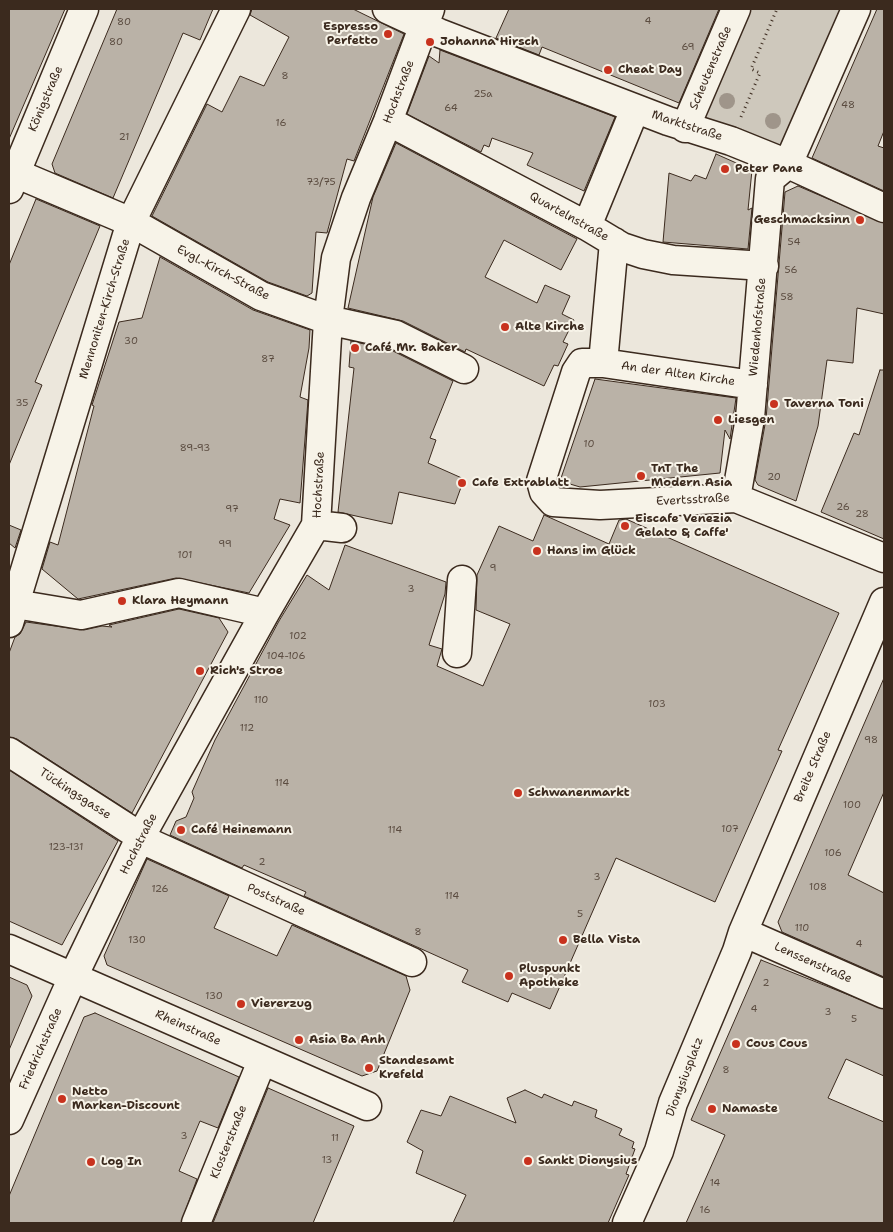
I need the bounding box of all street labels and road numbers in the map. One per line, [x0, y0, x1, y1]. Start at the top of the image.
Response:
street label: Scheutenstraße [687, 24, 735, 112]
street label: Hochstraße [380, 58, 418, 126]
street label: Königstraße [26, 64, 66, 134]
street label: Marktstraße [650, 108, 724, 144]
street label: Quartelnstraße [527, 189, 611, 245]
street label: Mennoniten-Kirch-Straße [77, 237, 133, 381]
street label: Evgl.-Kirch-Straße [174, 242, 272, 304]
street label: Wiedenhofstraße [747, 277, 769, 377]
street label: An der Alten Kirche [620, 359, 736, 389]
street label: Hochstraße [310, 451, 328, 519]
street label: Evertsstraße [656, 491, 730, 509]
street label: Breite Straße [791, 729, 835, 805]
street label: Tückingsgasse [36, 765, 114, 823]
street label: Hochstraße [117, 811, 161, 877]
street label: Poststraße [245, 881, 307, 919]
street label: Lenssenstraße [772, 939, 854, 987]
street label: Friedrichstraße [16, 1006, 66, 1092]
street label: Rheinstraße [153, 1007, 223, 1049]
street label: Dionysiusplatz [663, 1035, 707, 1119]
street label: Klosterstraße [208, 1103, 250, 1181]

